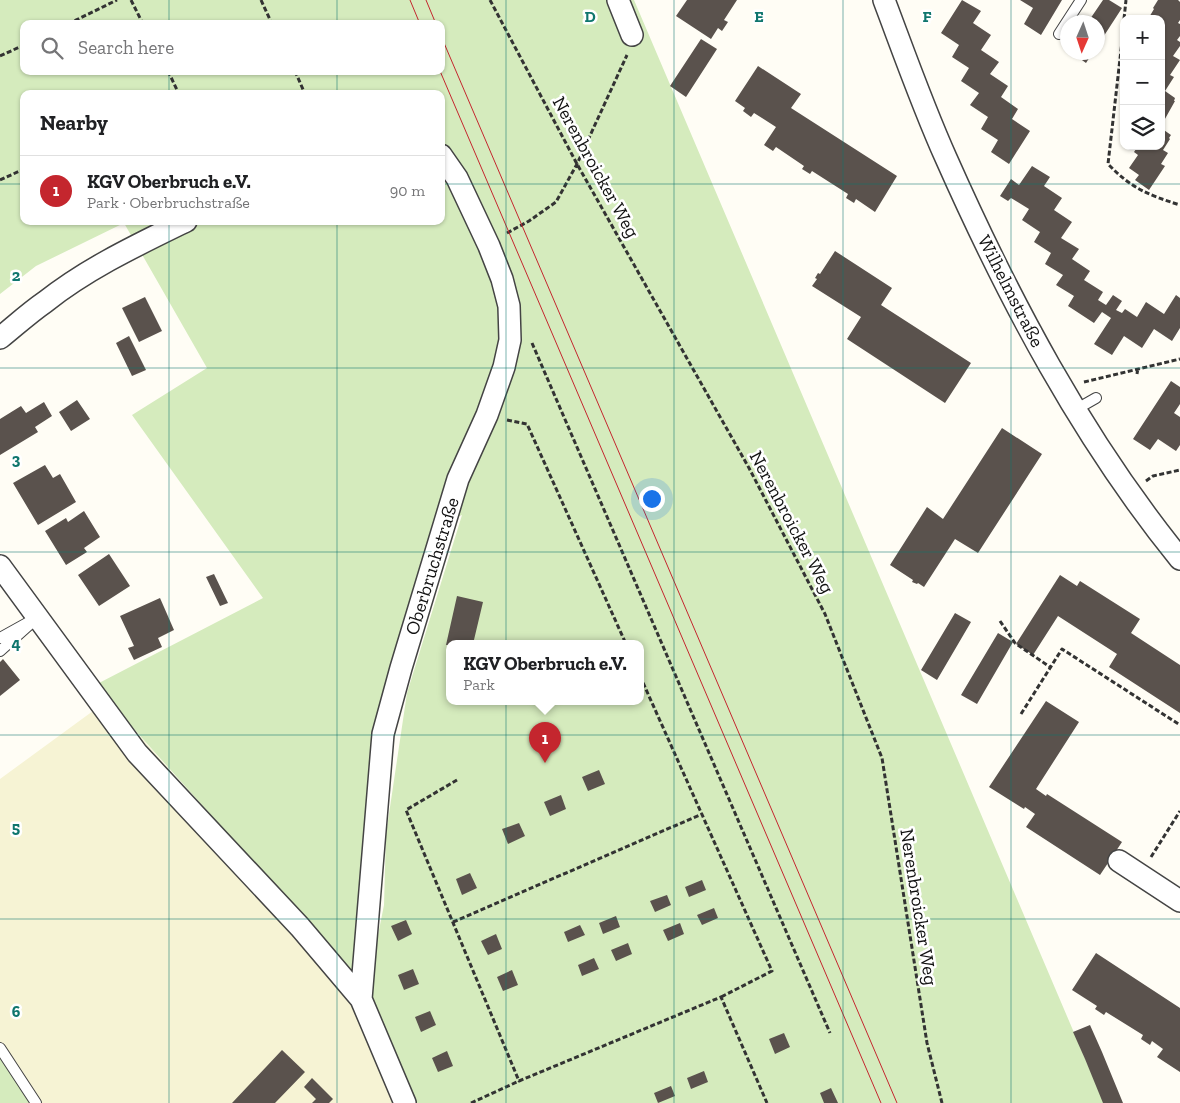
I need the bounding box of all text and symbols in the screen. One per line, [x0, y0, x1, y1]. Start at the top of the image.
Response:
text: D [584, 7, 596, 26]
text: E [754, 7, 764, 26]
text: F [922, 7, 932, 26]
north arrow [1060, 15, 1105, 60]
map controls [1120, 15, 1165, 150]
button: + [1120, 15, 1165, 60]
search box [20, 20, 445, 75]
icon: search [38, 34, 66, 62]
text: Search here [78, 36, 174, 59]
button: − [1120, 60, 1165, 105]
street label: Nerenbroicker Weg [548, 92, 645, 242]
button: layers [1120, 105, 1165, 150]
text: Nearby [40, 110, 108, 135]
text: KGV Oberbruch e.V. [87, 170, 251, 193]
text: 1 [53, 181, 59, 200]
text: 90 m [390, 181, 425, 200]
text: Park · Oberbruchstraße [87, 193, 250, 212]
street label: Wilhelmstraße [973, 231, 1049, 351]
text: 2 [12, 266, 21, 285]
street label: Nerenbroicker Weg [745, 447, 840, 598]
text: 3 [12, 450, 21, 469]
your location [639, 486, 665, 512]
street label: Oberbruchstraße [400, 494, 464, 638]
text: 4 [11, 634, 21, 653]
popup [446, 640, 644, 705]
text: KGV Oberbruch e.V. [463, 652, 627, 675]
text: Park [463, 675, 495, 694]
pin: 1 [529, 722, 561, 763]
text: 5 [12, 818, 20, 837]
street label: Nerenbroicker Weg [895, 827, 943, 988]
text: 6 [12, 1002, 21, 1021]

